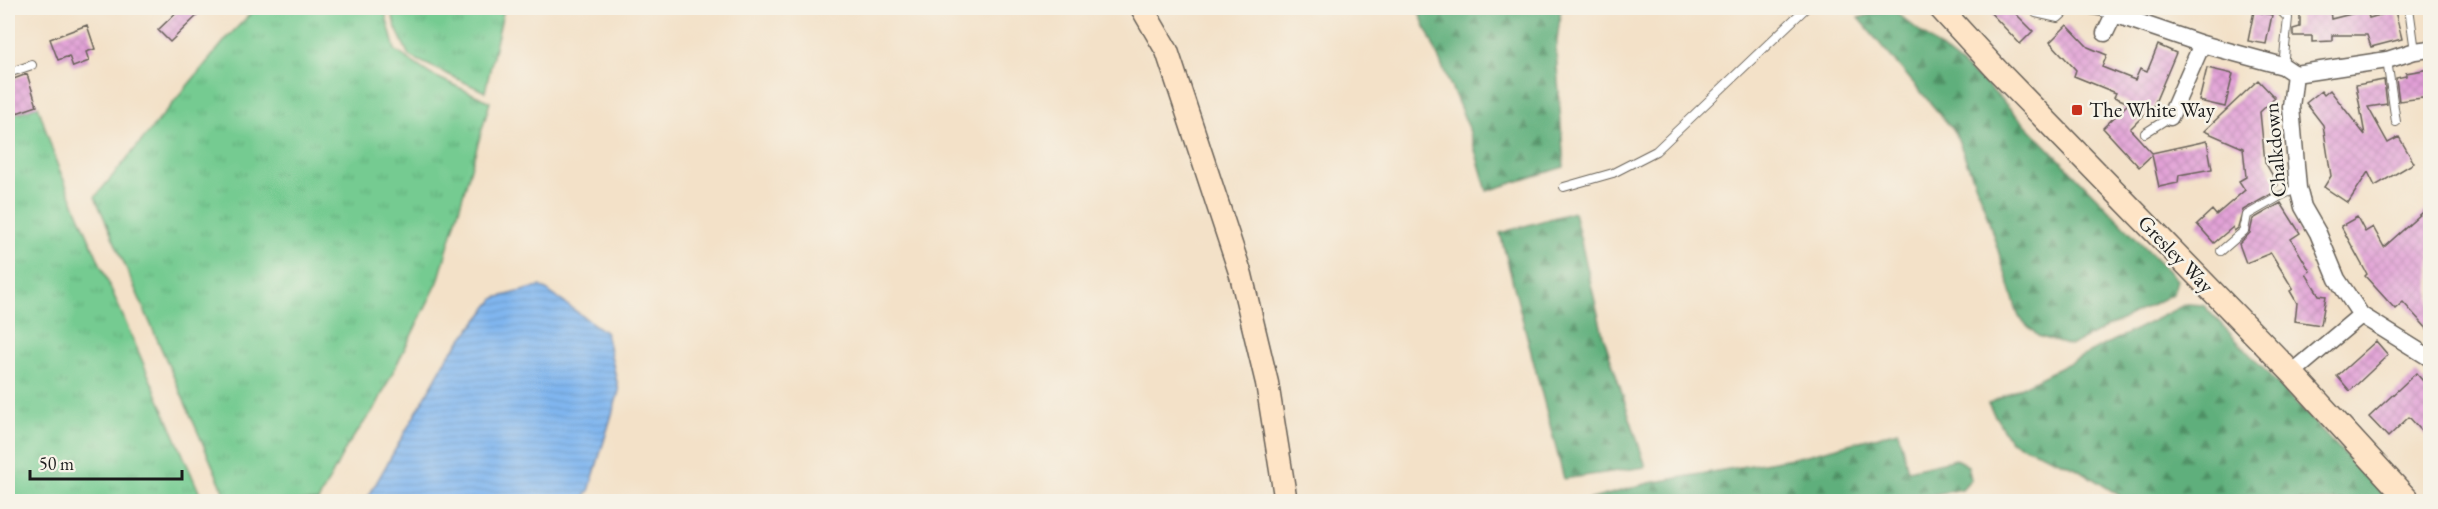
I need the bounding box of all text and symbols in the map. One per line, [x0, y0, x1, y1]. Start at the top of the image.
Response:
place label: The White Way [2089, 96, 2216, 123]
street label: Chalkdown [2257, 101, 2292, 199]
marker: The White Way [2070, 103, 2084, 117]
street label: Gresley Way [2132, 209, 2221, 299]
scale bar [30, 443, 182, 481]
text: 50 m [39, 452, 74, 475]

